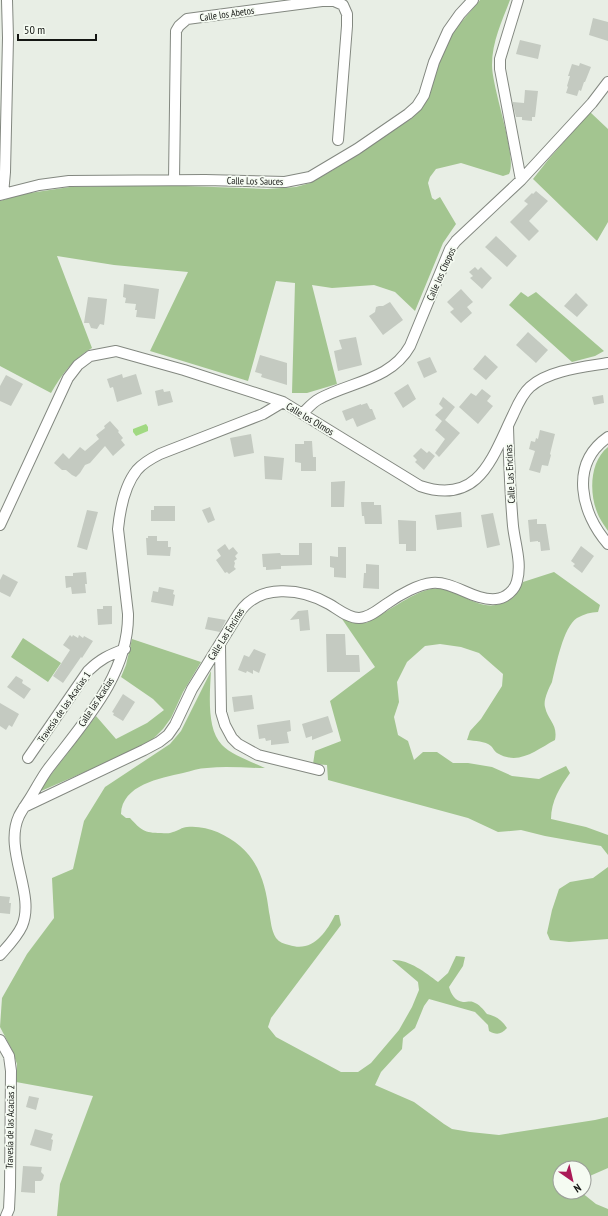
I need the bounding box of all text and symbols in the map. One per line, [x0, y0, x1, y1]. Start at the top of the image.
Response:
street label: Calle los Abetos [199, 4, 256, 24]
scale bar [18, 16, 96, 42]
text: 50 m [24, 22, 45, 37]
street label: Calle Los Sauces [227, 174, 284, 188]
street label: Calle los Chopos [423, 245, 459, 303]
street label: Calle los Olmos [284, 400, 337, 439]
street label: Calle Las Encinas [502, 444, 518, 504]
street label: Calle Las Encinas [205, 605, 247, 662]
street label: Travesía de las Acacias 1 [35, 669, 93, 745]
street label: Calle las Acacias [75, 674, 117, 729]
street label: Travesía de las Acacias 2 [3, 1085, 17, 1169]
north arrow [552, 1160, 592, 1200]
text: N [571, 1181, 584, 1196]

